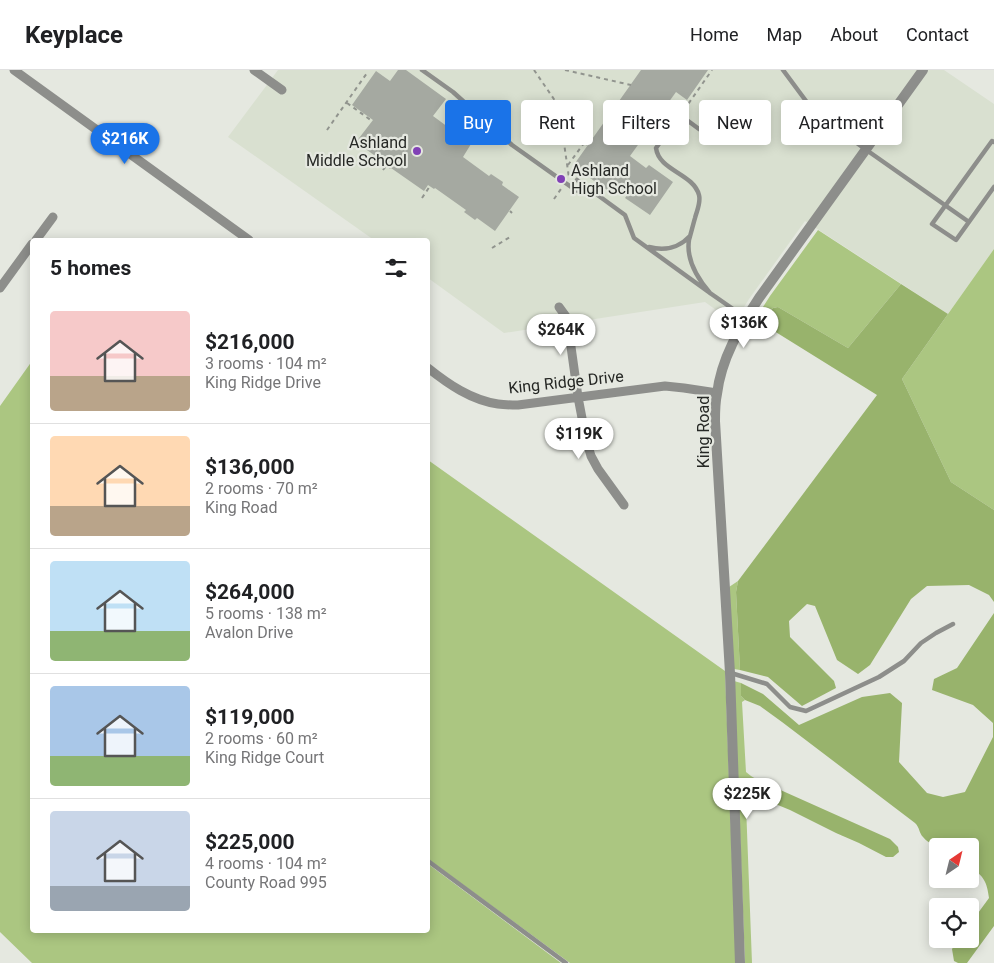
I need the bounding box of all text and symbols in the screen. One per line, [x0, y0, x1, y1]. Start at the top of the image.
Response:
text: Keyplace [25, 21, 123, 49]
text: Home [690, 24, 739, 45]
text: Map [767, 24, 802, 45]
text: About [830, 24, 878, 45]
text: Contact [906, 24, 969, 45]
chip: Buy [445, 100, 511, 145]
chip: Rent [521, 100, 593, 145]
chip: Filters [603, 100, 689, 145]
chip: New [699, 100, 771, 145]
chip: Apartment [781, 100, 902, 145]
pin: $216K [90, 122, 160, 165]
text: $216K [102, 129, 148, 148]
place label: Ashland Middle School [306, 133, 407, 170]
marker: Ashland Middle School [411, 145, 423, 157]
place label: Ashland High School [571, 161, 657, 198]
marker: Ashland High School [555, 173, 567, 185]
icon: filters [382, 254, 410, 282]
text: 5 homes [50, 256, 131, 280]
pin: $136K [709, 306, 779, 349]
text: $136K [721, 313, 767, 332]
pin: $264K [526, 314, 596, 356]
text: $264K [538, 320, 584, 339]
text: $216,000 [205, 330, 295, 354]
icon: home [90, 331, 150, 391]
text: 3 rooms · 104 m² [205, 354, 327, 373]
street label: King Ridge Drive [507, 366, 625, 398]
text: King Ridge Drive [205, 373, 321, 392]
street label: King Road [694, 396, 713, 468]
pin: $119K [544, 418, 614, 460]
text: $119K [556, 424, 602, 443]
text: $136,000 [205, 455, 295, 479]
icon: home [90, 456, 150, 516]
text: 2 rooms · 70 m² [205, 479, 318, 498]
text: King Road [205, 498, 277, 517]
text: $264,000 [205, 580, 295, 604]
icon: home [90, 581, 150, 641]
text: 5 rooms · 138 m² [205, 604, 327, 623]
text: Avalon Drive [205, 623, 293, 642]
text: $119,000 [205, 705, 295, 729]
icon: home [90, 706, 150, 766]
text: 2 rooms · 60 m² [205, 729, 318, 748]
text: King Ridge Court [205, 748, 324, 767]
pin: $225K [712, 778, 782, 820]
text: $225K [724, 784, 770, 803]
text: $225,000 [205, 830, 295, 854]
icon: home [90, 831, 150, 891]
north arrow [929, 838, 979, 888]
map controls [929, 838, 979, 948]
text: 4 rooms · 104 m² [205, 854, 327, 873]
text: County Road 995 [205, 873, 327, 892]
button: locate [929, 898, 979, 948]

